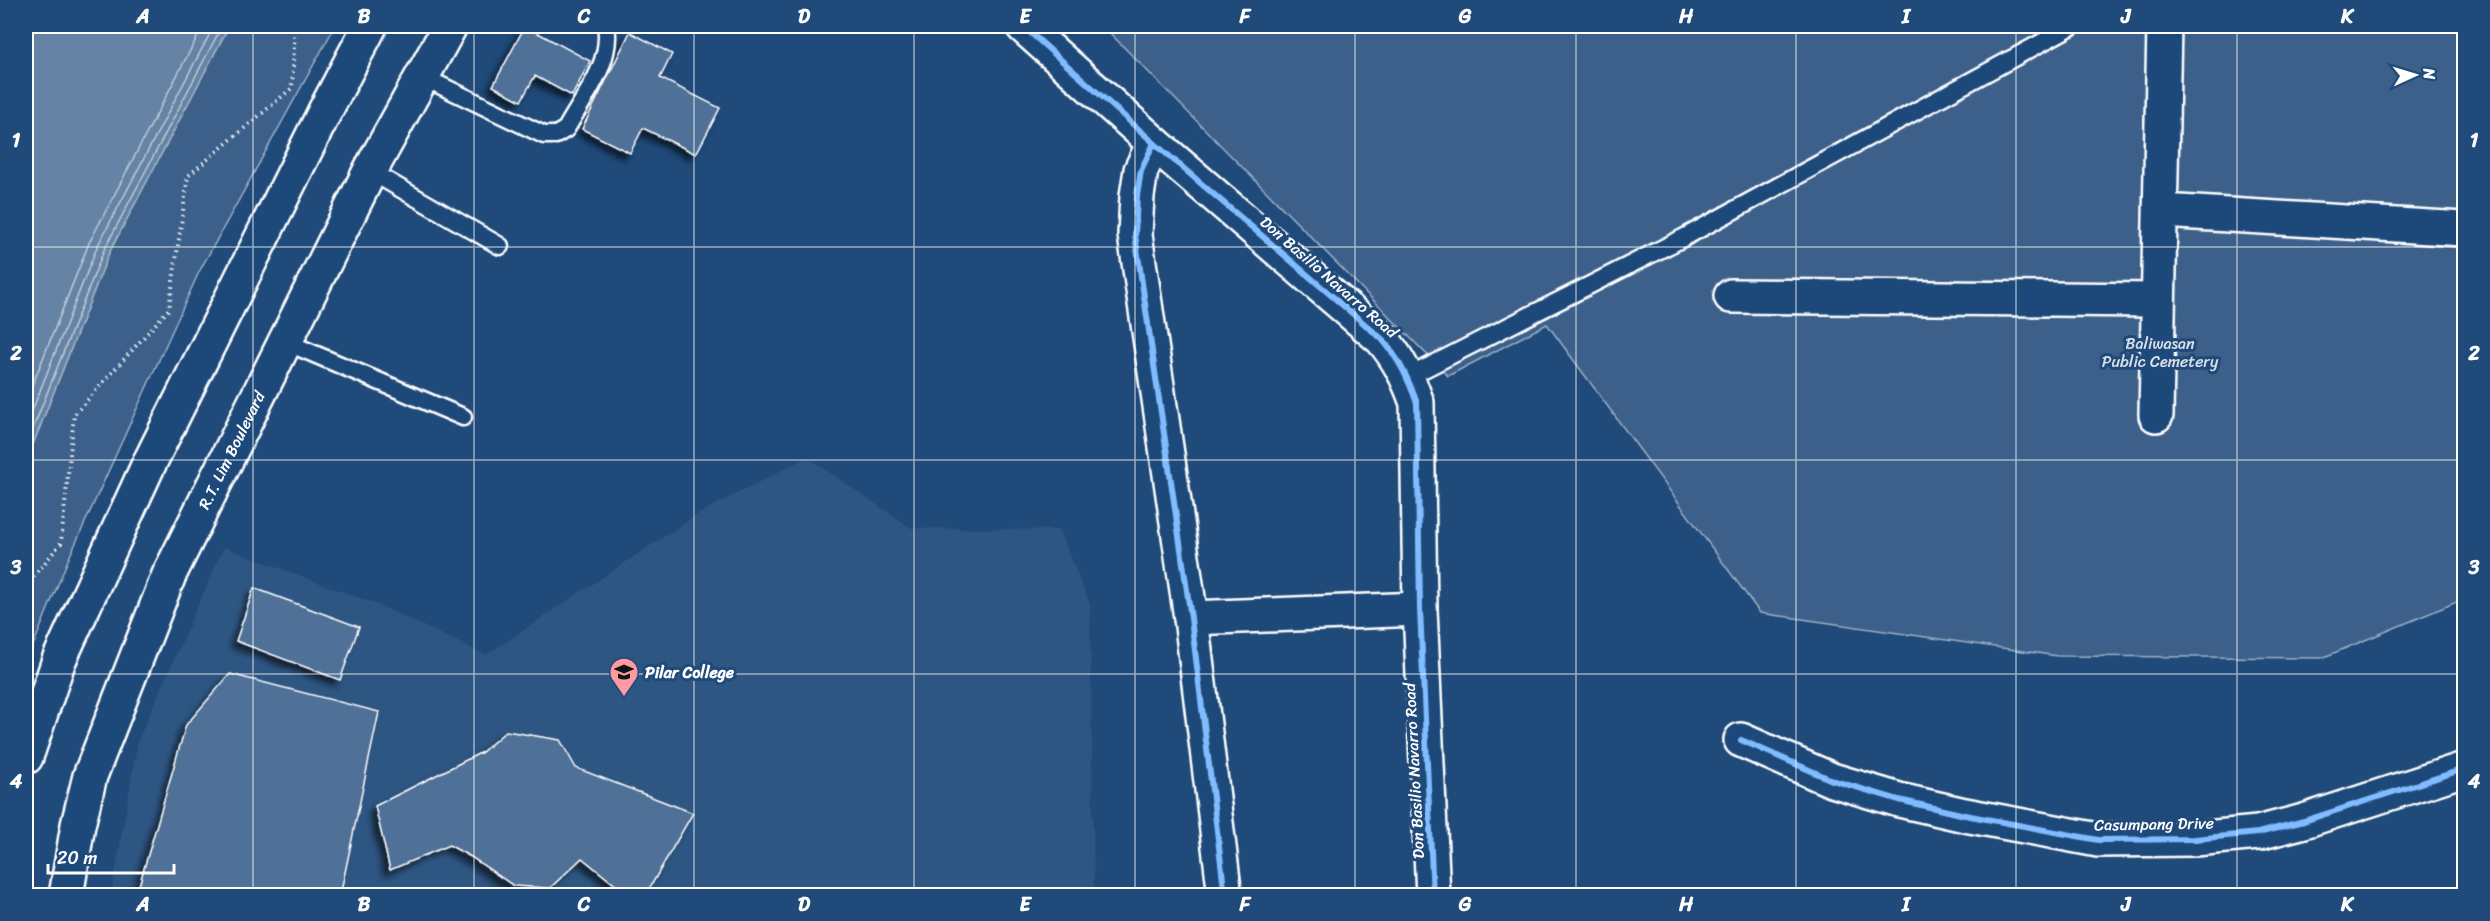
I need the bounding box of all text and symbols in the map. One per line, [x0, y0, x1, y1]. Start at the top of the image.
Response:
text: A [135, 0, 150, 34]
text: B [358, 0, 371, 34]
text: C [577, 0, 591, 34]
text: D [798, 0, 811, 34]
text: E [1019, 0, 1032, 34]
text: F [1239, 0, 1252, 34]
text: G [1458, 0, 1472, 34]
text: H [1678, 0, 1694, 34]
text: I [1901, 0, 1912, 34]
text: J [2120, 0, 2132, 34]
text: K [2340, 0, 2355, 34]
north arrow [2385, 45, 2445, 105]
text: N [2415, 66, 2444, 81]
text: 1 [12, 123, 21, 158]
text: 1 [2470, 123, 2479, 158]
street label: Don Basilio Navarro Road [1253, 208, 1406, 347]
park label: Baliwasan Public Cemetery [2102, 329, 2219, 376]
text: 2 [9, 336, 22, 371]
text: 2 [2467, 336, 2480, 371]
street label: R.T. Lim Boulevard [189, 384, 274, 514]
text: 3 [10, 550, 22, 585]
text: 3 [2468, 550, 2480, 585]
school or university icon: Pilar College [608, 656, 640, 698]
place label: Pilar College [645, 658, 735, 687]
street label: Don Basilio Navarro Road [1395, 681, 1433, 860]
text: 4 [9, 764, 23, 799]
text: 4 [2467, 764, 2481, 799]
street label: Casumpang Drive [2094, 808, 2214, 840]
scale bar [48, 837, 174, 875]
text: 20 m [57, 842, 97, 874]
text: A [135, 887, 150, 921]
text: B [358, 887, 371, 921]
text: C [577, 887, 591, 921]
text: D [798, 887, 811, 921]
text: E [1019, 887, 1032, 921]
text: F [1239, 887, 1252, 921]
text: G [1458, 887, 1472, 921]
text: H [1678, 887, 1694, 921]
text: I [1901, 887, 1912, 921]
text: J [2120, 887, 2132, 921]
text: K [2340, 887, 2355, 921]

